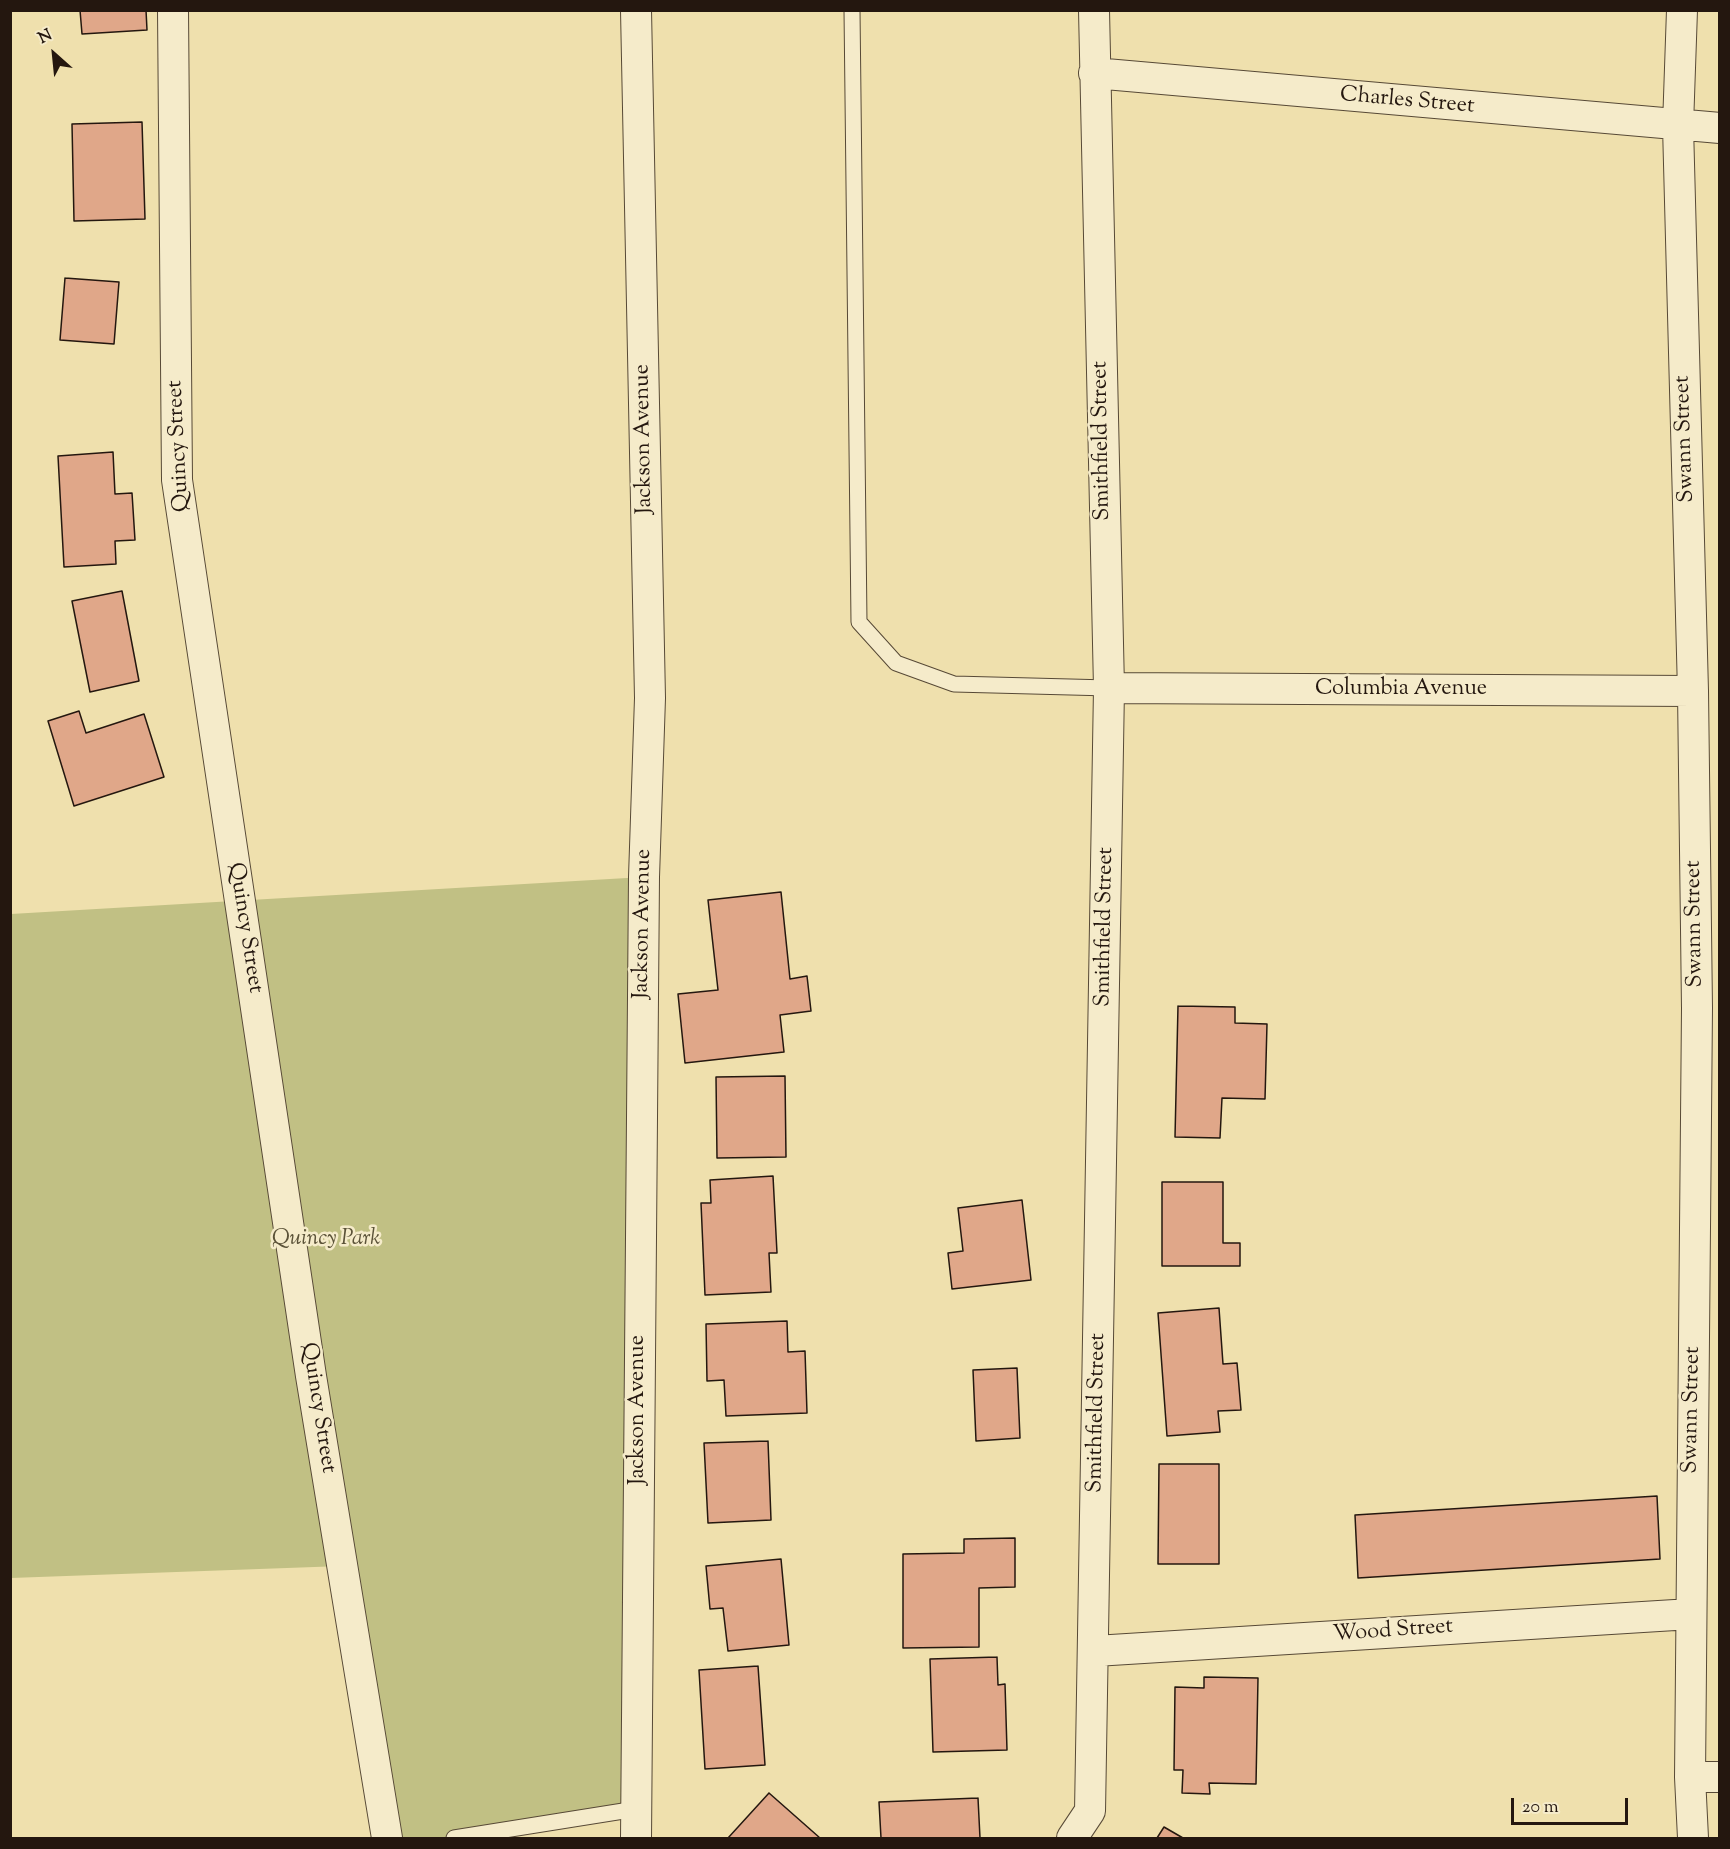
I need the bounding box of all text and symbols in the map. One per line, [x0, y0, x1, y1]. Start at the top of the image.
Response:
north arrow [24, 24, 84, 84]
text: N [35, 24, 57, 51]
street label: Charles Street [1339, 83, 1475, 121]
street label: Smithfield Street [1088, 361, 1118, 521]
street label: Jackson Avenue [630, 364, 660, 514]
street label: Swann Street [1671, 375, 1701, 503]
street label: Quincy Street [163, 379, 197, 513]
street label: Columbia Avenue [1315, 677, 1487, 703]
street label: Smithfield Street [1091, 847, 1121, 1007]
street label: Jackson Avenue [629, 849, 659, 999]
street label: Swann Street [1682, 860, 1710, 988]
street label: Quincy Street [221, 861, 267, 995]
park label: Quincy Park [272, 1227, 380, 1253]
street label: Smithfield Street [1083, 1333, 1113, 1493]
street label: Jackson Avenue [626, 1335, 652, 1485]
street label: Quincy Street [294, 1341, 340, 1475]
street label: Swann Street [1679, 1346, 1707, 1474]
street label: Wood Street [1332, 1615, 1454, 1649]
scale bar [1514, 1786, 1631, 1824]
text: 20 m [1522, 1795, 1559, 1821]

